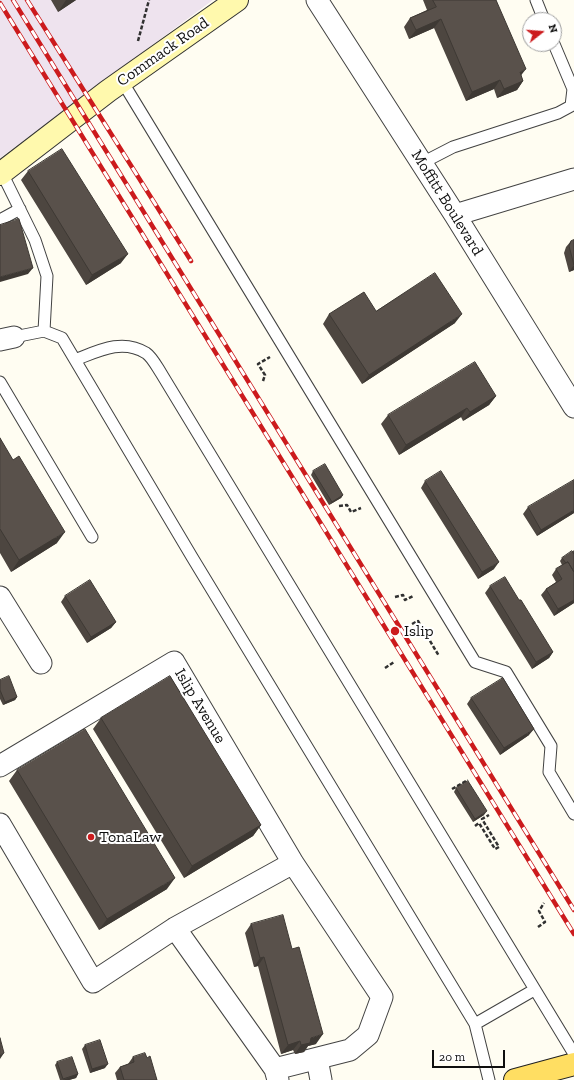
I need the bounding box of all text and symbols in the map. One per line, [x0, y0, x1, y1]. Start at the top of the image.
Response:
north arrow [522, 12, 562, 52]
street label: Commack Road [113, 13, 213, 91]
text: N [546, 23, 560, 35]
street label: Moffitt Boulevard [407, 147, 487, 259]
place label: Islip [404, 621, 434, 641]
marker: Islip [389, 625, 401, 637]
street label: Islip Avenue [170, 665, 230, 747]
place label: TonaLaw [99, 827, 161, 847]
marker: TonaLaw [86, 832, 96, 842]
scale bar [434, 1042, 507, 1068]
text: 20 m [439, 1050, 465, 1064]

